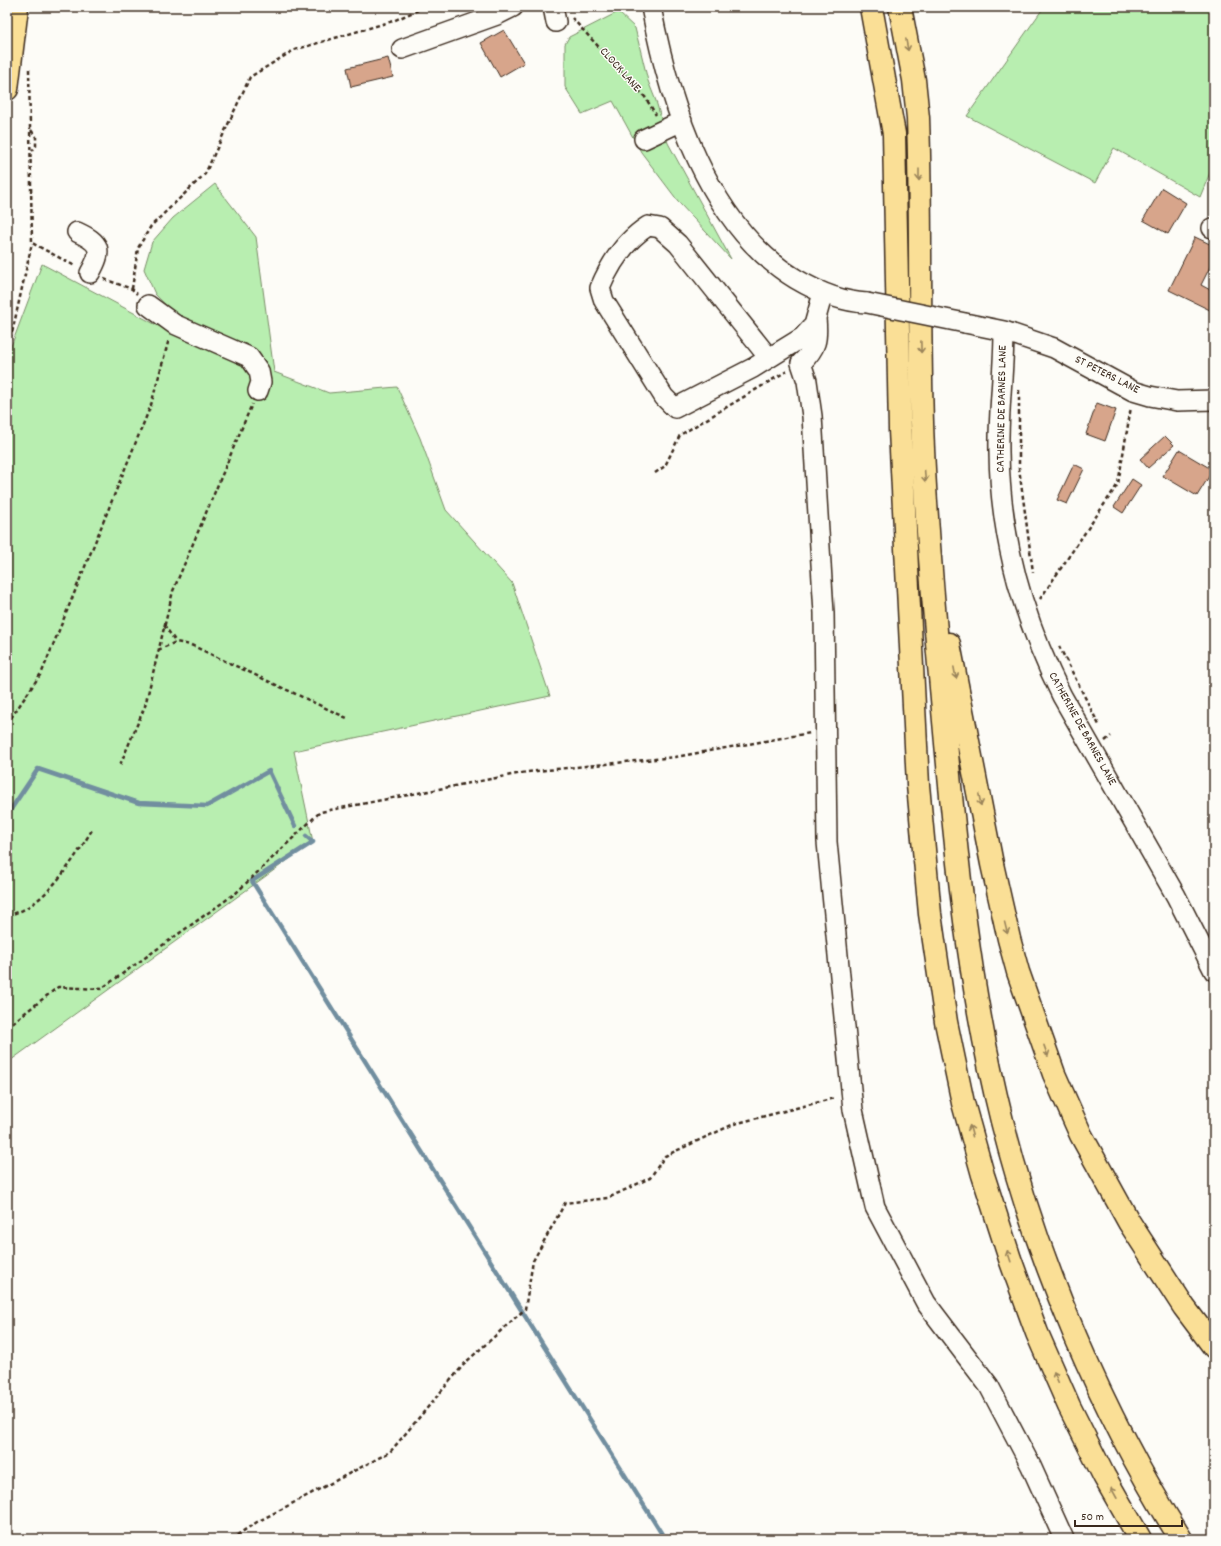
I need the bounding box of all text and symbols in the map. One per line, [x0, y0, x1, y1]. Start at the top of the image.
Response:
one-way arrow [904, 38, 912, 51]
street label: CLOCK LANE [595, 44, 645, 96]
one-way arrow [916, 168, 923, 181]
one-way arrow [917, 340, 925, 353]
street label: CATHERINE DE BARNES LANE [992, 345, 1012, 473]
street label: ST PETERS LANE [1072, 351, 1143, 399]
one-way arrow [921, 469, 929, 482]
one-way arrow [951, 666, 959, 679]
street label: CATHERINE DE BARNES LANE [1044, 669, 1121, 789]
one-way arrow [976, 794, 984, 807]
one-way arrow [1002, 921, 1010, 934]
one-way arrow [1043, 1045, 1051, 1057]
one-way arrow [967, 1125, 974, 1138]
one-way arrow [1005, 1249, 1012, 1262]
one-way arrow [1052, 1371, 1059, 1383]
one-way arrow [1109, 1487, 1117, 1499]
scale bar [1075, 1502, 1182, 1528]
text: 50 m [1081, 1509, 1104, 1526]

